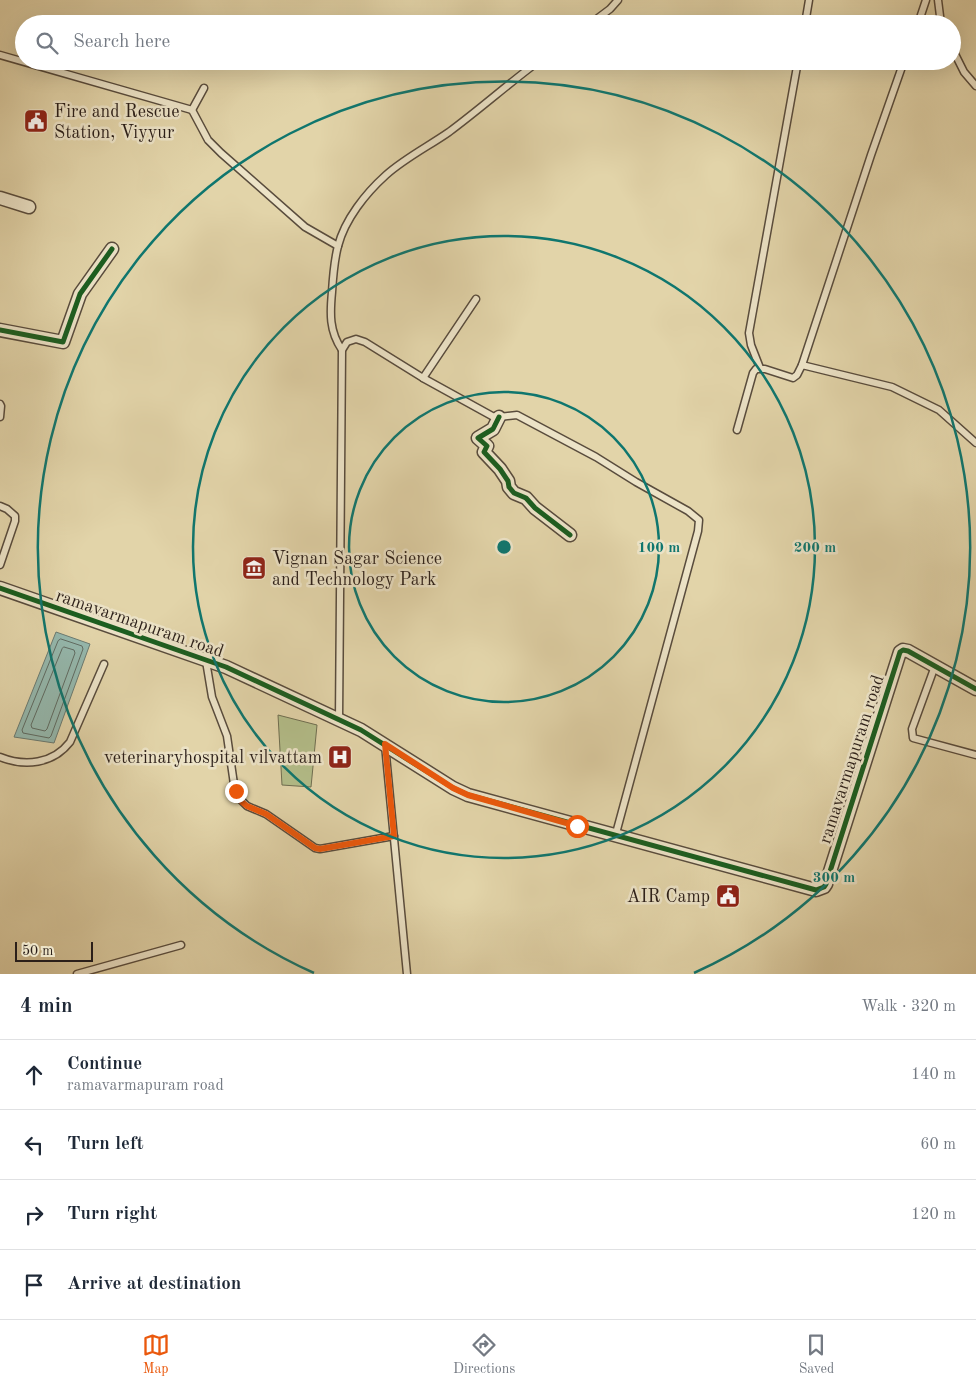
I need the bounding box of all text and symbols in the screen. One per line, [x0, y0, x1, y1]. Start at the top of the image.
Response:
search box [15, 15, 961, 70]
icon: search [33, 29, 61, 57]
text: Search here [73, 33, 170, 52]
place label: Fire and Rescue Station, Viyyur [54, 103, 180, 142]
public building icon: Fire and Rescue Station, Viyyur [23, 108, 49, 134]
centre of rings [495, 538, 513, 556]
text: 100 m [638, 541, 680, 556]
text: 200 m [794, 541, 836, 556]
place label: Vignan Sagar Science and Technology Park [272, 550, 442, 589]
museum icon: Vignan Sagar Science and Technology Park [241, 555, 267, 581]
street label: ramavarmapuram road [53, 587, 226, 661]
street label: ramavarmapuram road [816, 673, 888, 846]
hospital icon: veterinaryhospital vilvattam [327, 744, 353, 770]
place label: veterinaryhospital vilvattam [104, 749, 322, 767]
route end [225, 780, 248, 803]
route start [566, 815, 589, 838]
text: 300 m [813, 871, 855, 886]
public building icon: AIR Camp [715, 883, 741, 909]
place label: AIR Camp [627, 888, 710, 906]
scale bar [15, 939, 92, 962]
text: 50 m [22, 944, 53, 958]
text: 4 min [20, 996, 73, 1017]
text: Walk · 320 m [861, 999, 956, 1015]
text: Continue [67, 1055, 142, 1074]
icon: ahead [20, 1061, 48, 1089]
text: 140 m [911, 1067, 956, 1083]
text: ramavarmapuram road [67, 1078, 224, 1094]
icon: left [20, 1131, 48, 1159]
text: Turn left [67, 1135, 144, 1154]
text: 60 m [920, 1137, 956, 1153]
icon: right [20, 1201, 48, 1229]
text: Turn right [67, 1205, 157, 1224]
text: 120 m [911, 1207, 956, 1223]
icon: arrive [20, 1271, 48, 1299]
text: Arrive at destination [67, 1275, 241, 1294]
tab: Map [142, 1331, 170, 1378]
tab: Directions [453, 1331, 515, 1378]
tab: Saved [799, 1331, 834, 1378]

